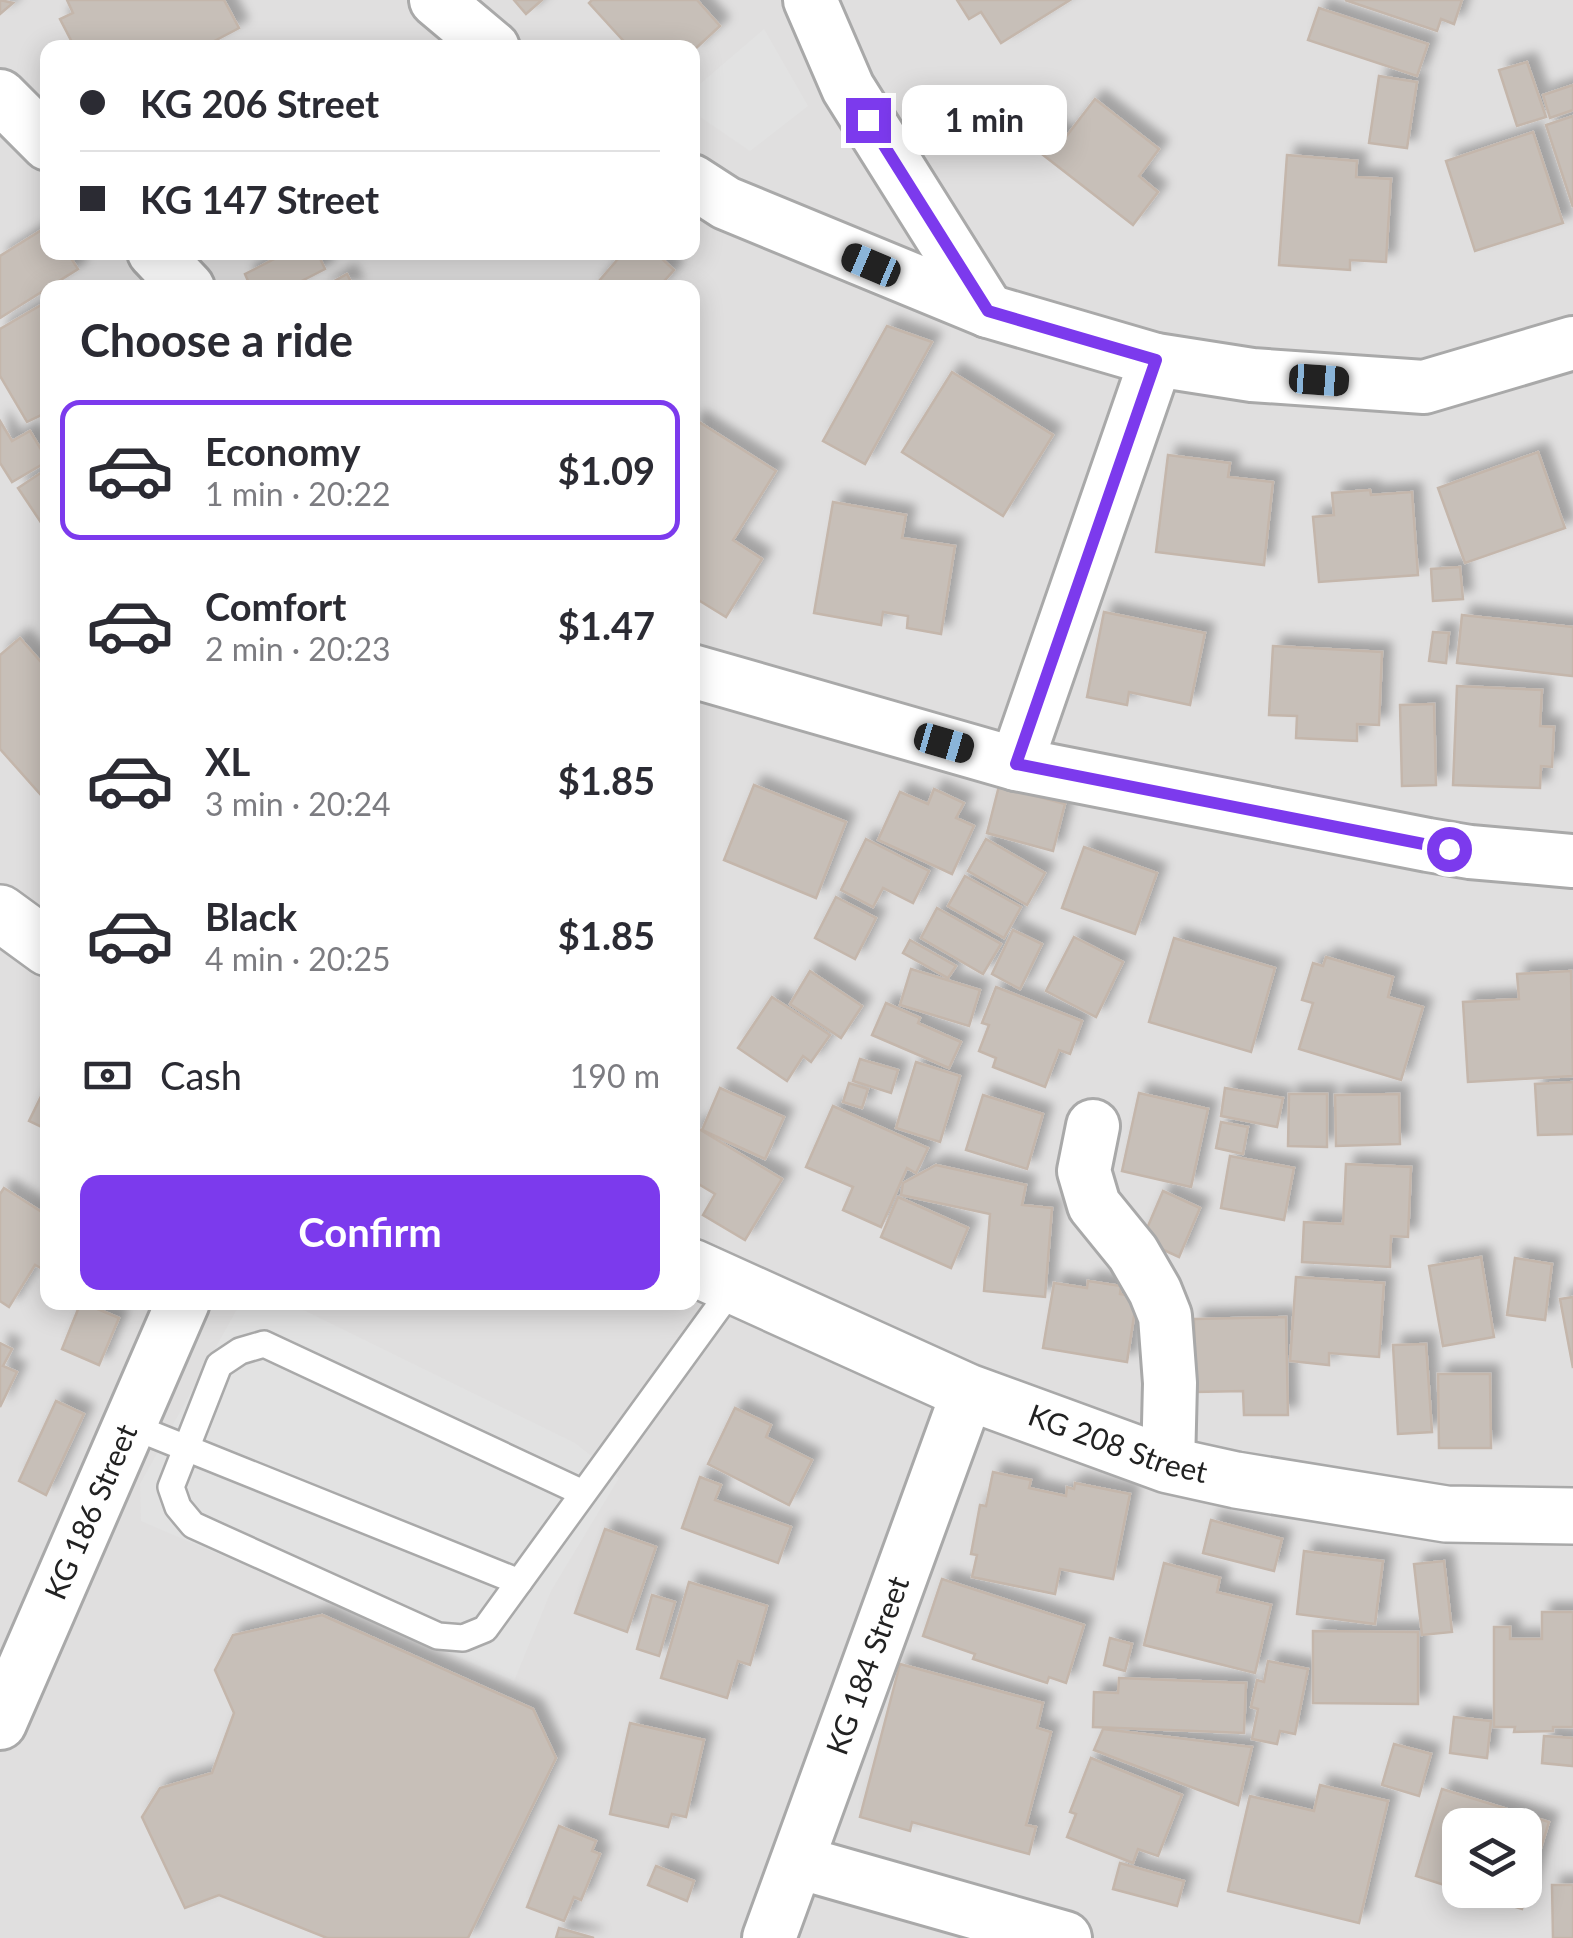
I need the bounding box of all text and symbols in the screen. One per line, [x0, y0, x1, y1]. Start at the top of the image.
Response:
text: KG 206 Street [140, 80, 379, 126]
callout: 1 min [903, 85, 1068, 155]
route end [846, 98, 891, 143]
text: 1 min [945, 100, 1024, 139]
text: KG 147 Street [140, 176, 379, 222]
car [838, 239, 904, 291]
text: Choose a ride [80, 313, 353, 367]
car [1288, 363, 1350, 397]
icon: car [85, 425, 175, 515]
text: Economy [205, 428, 360, 474]
text: $1.09 [558, 447, 655, 493]
text: 1 min · 20:22 [205, 474, 391, 513]
icon: car [85, 580, 175, 670]
text: Comfort [205, 583, 346, 629]
text: $1.47 [558, 602, 655, 648]
text: 2 min · 20:23 [205, 629, 391, 668]
car [911, 720, 977, 766]
icon: car [85, 735, 175, 825]
text: XL [205, 738, 250, 784]
text: $1.85 [558, 757, 655, 803]
text: 3 min · 20:24 [205, 784, 391, 823]
route start [1427, 827, 1472, 872]
icon: car [85, 890, 175, 980]
text: Black [205, 893, 297, 939]
text: $1.85 [558, 912, 655, 958]
text: 4 min · 20:25 [205, 939, 391, 978]
icon: cash [80, 1048, 135, 1103]
text: Cash [160, 1052, 242, 1098]
text: 190 m [570, 1056, 660, 1095]
button: Confirm [80, 1175, 660, 1290]
street label: KG 208 Street [1024, 1396, 1211, 1489]
street label: KG 186 Street [36, 1418, 144, 1604]
street label: KG 184 Street [817, 1571, 915, 1759]
map controls [1442, 1808, 1542, 1908]
button: layers [1442, 1808, 1542, 1908]

